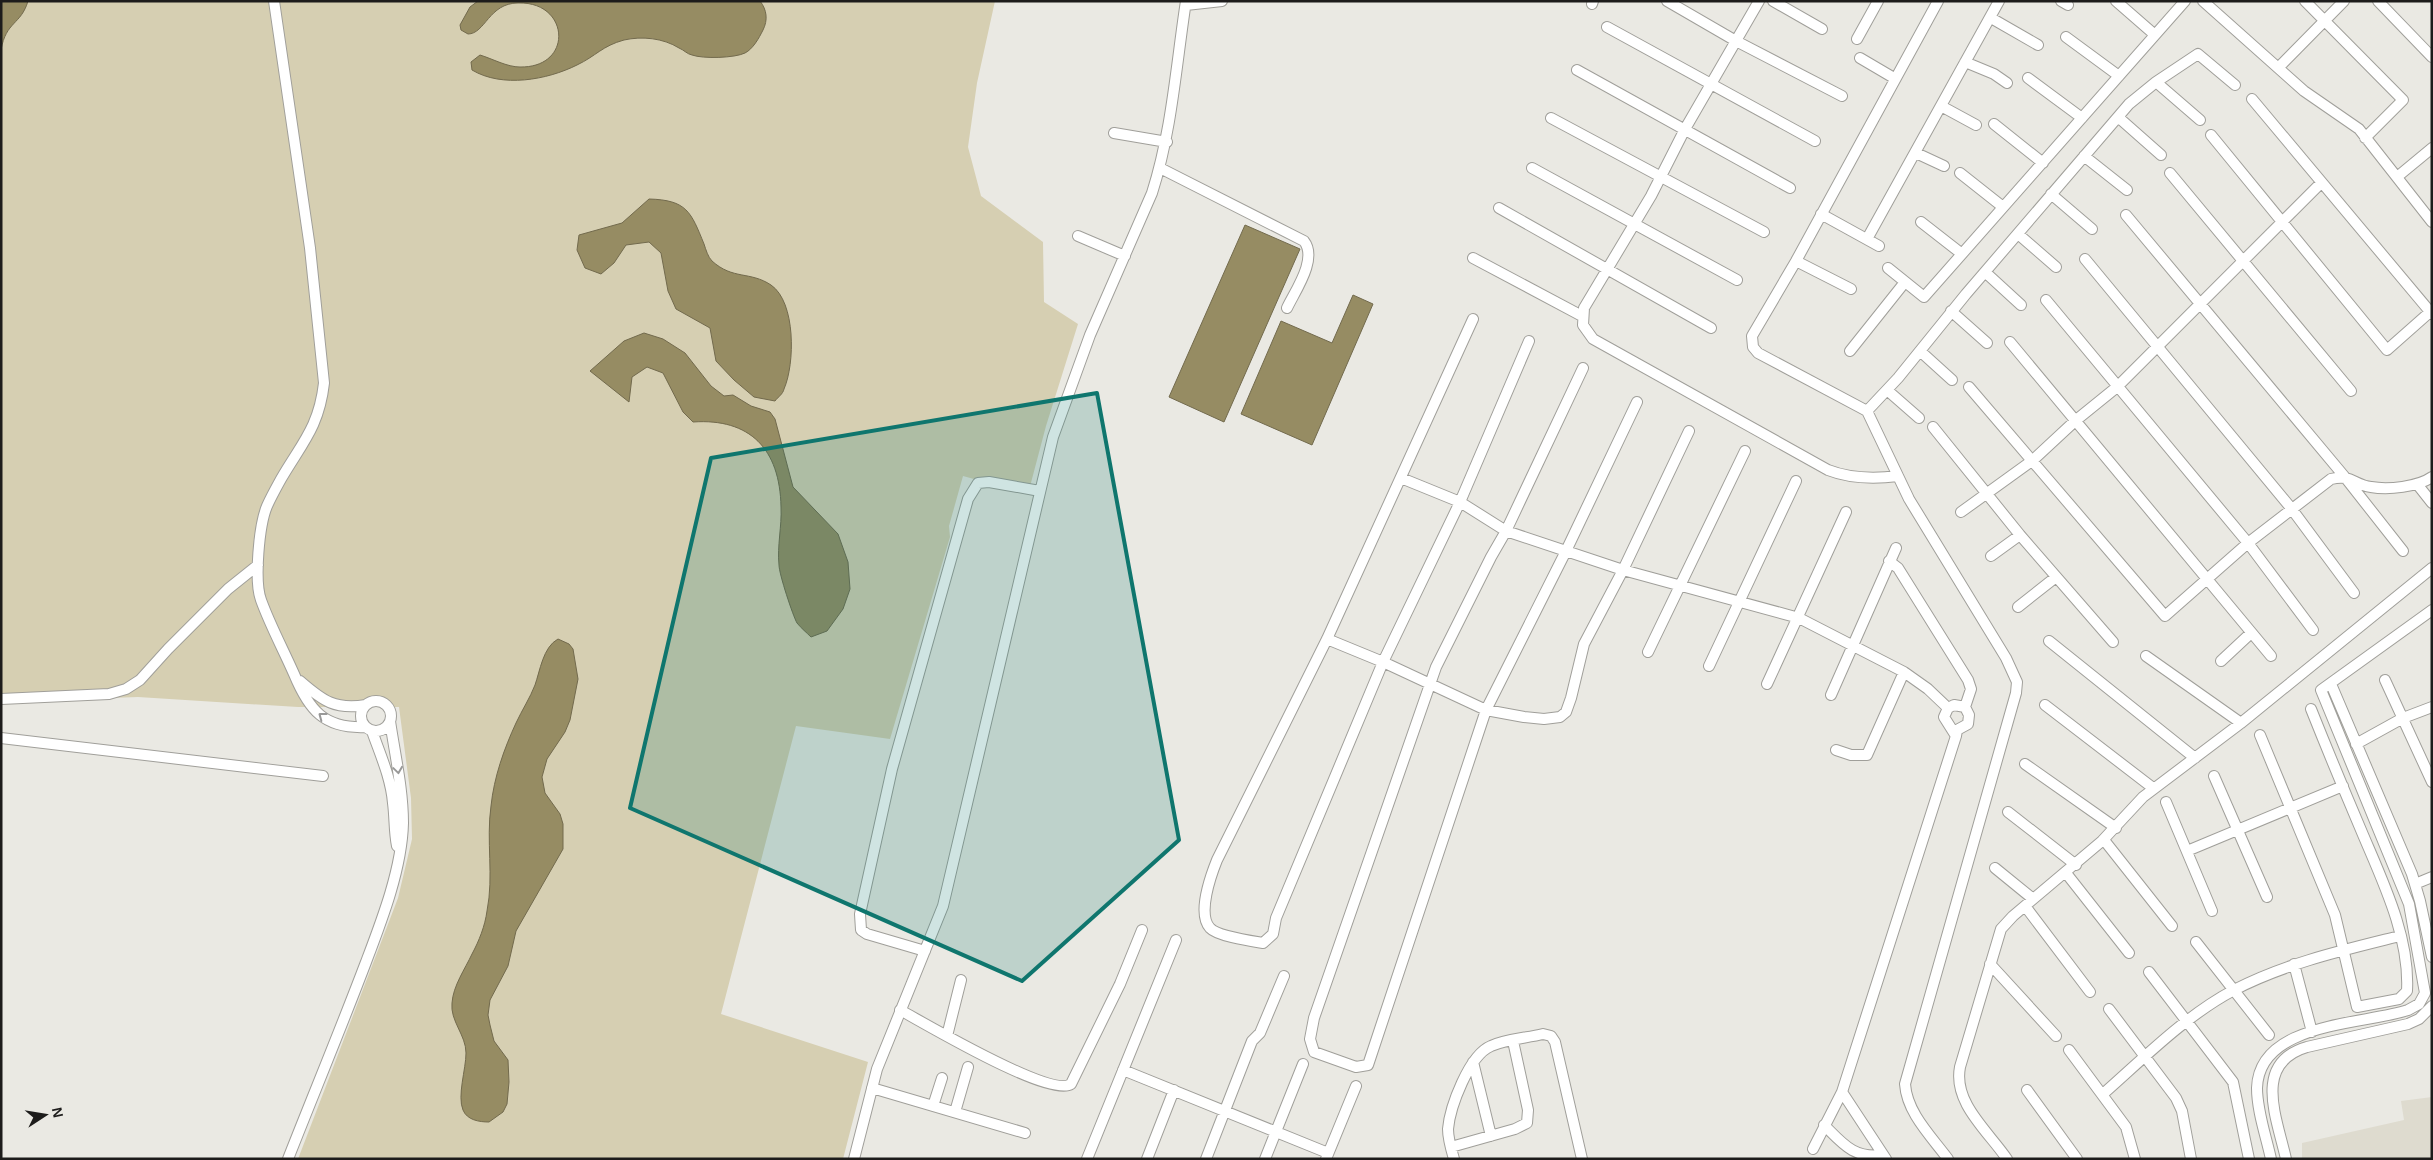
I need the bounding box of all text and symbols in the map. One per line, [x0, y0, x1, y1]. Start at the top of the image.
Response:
one-way arrow [318, 713, 327, 722]
one-way arrow [392, 765, 402, 774]
north arrow [20, 1090, 70, 1140]
text: N [49, 1106, 67, 1119]

